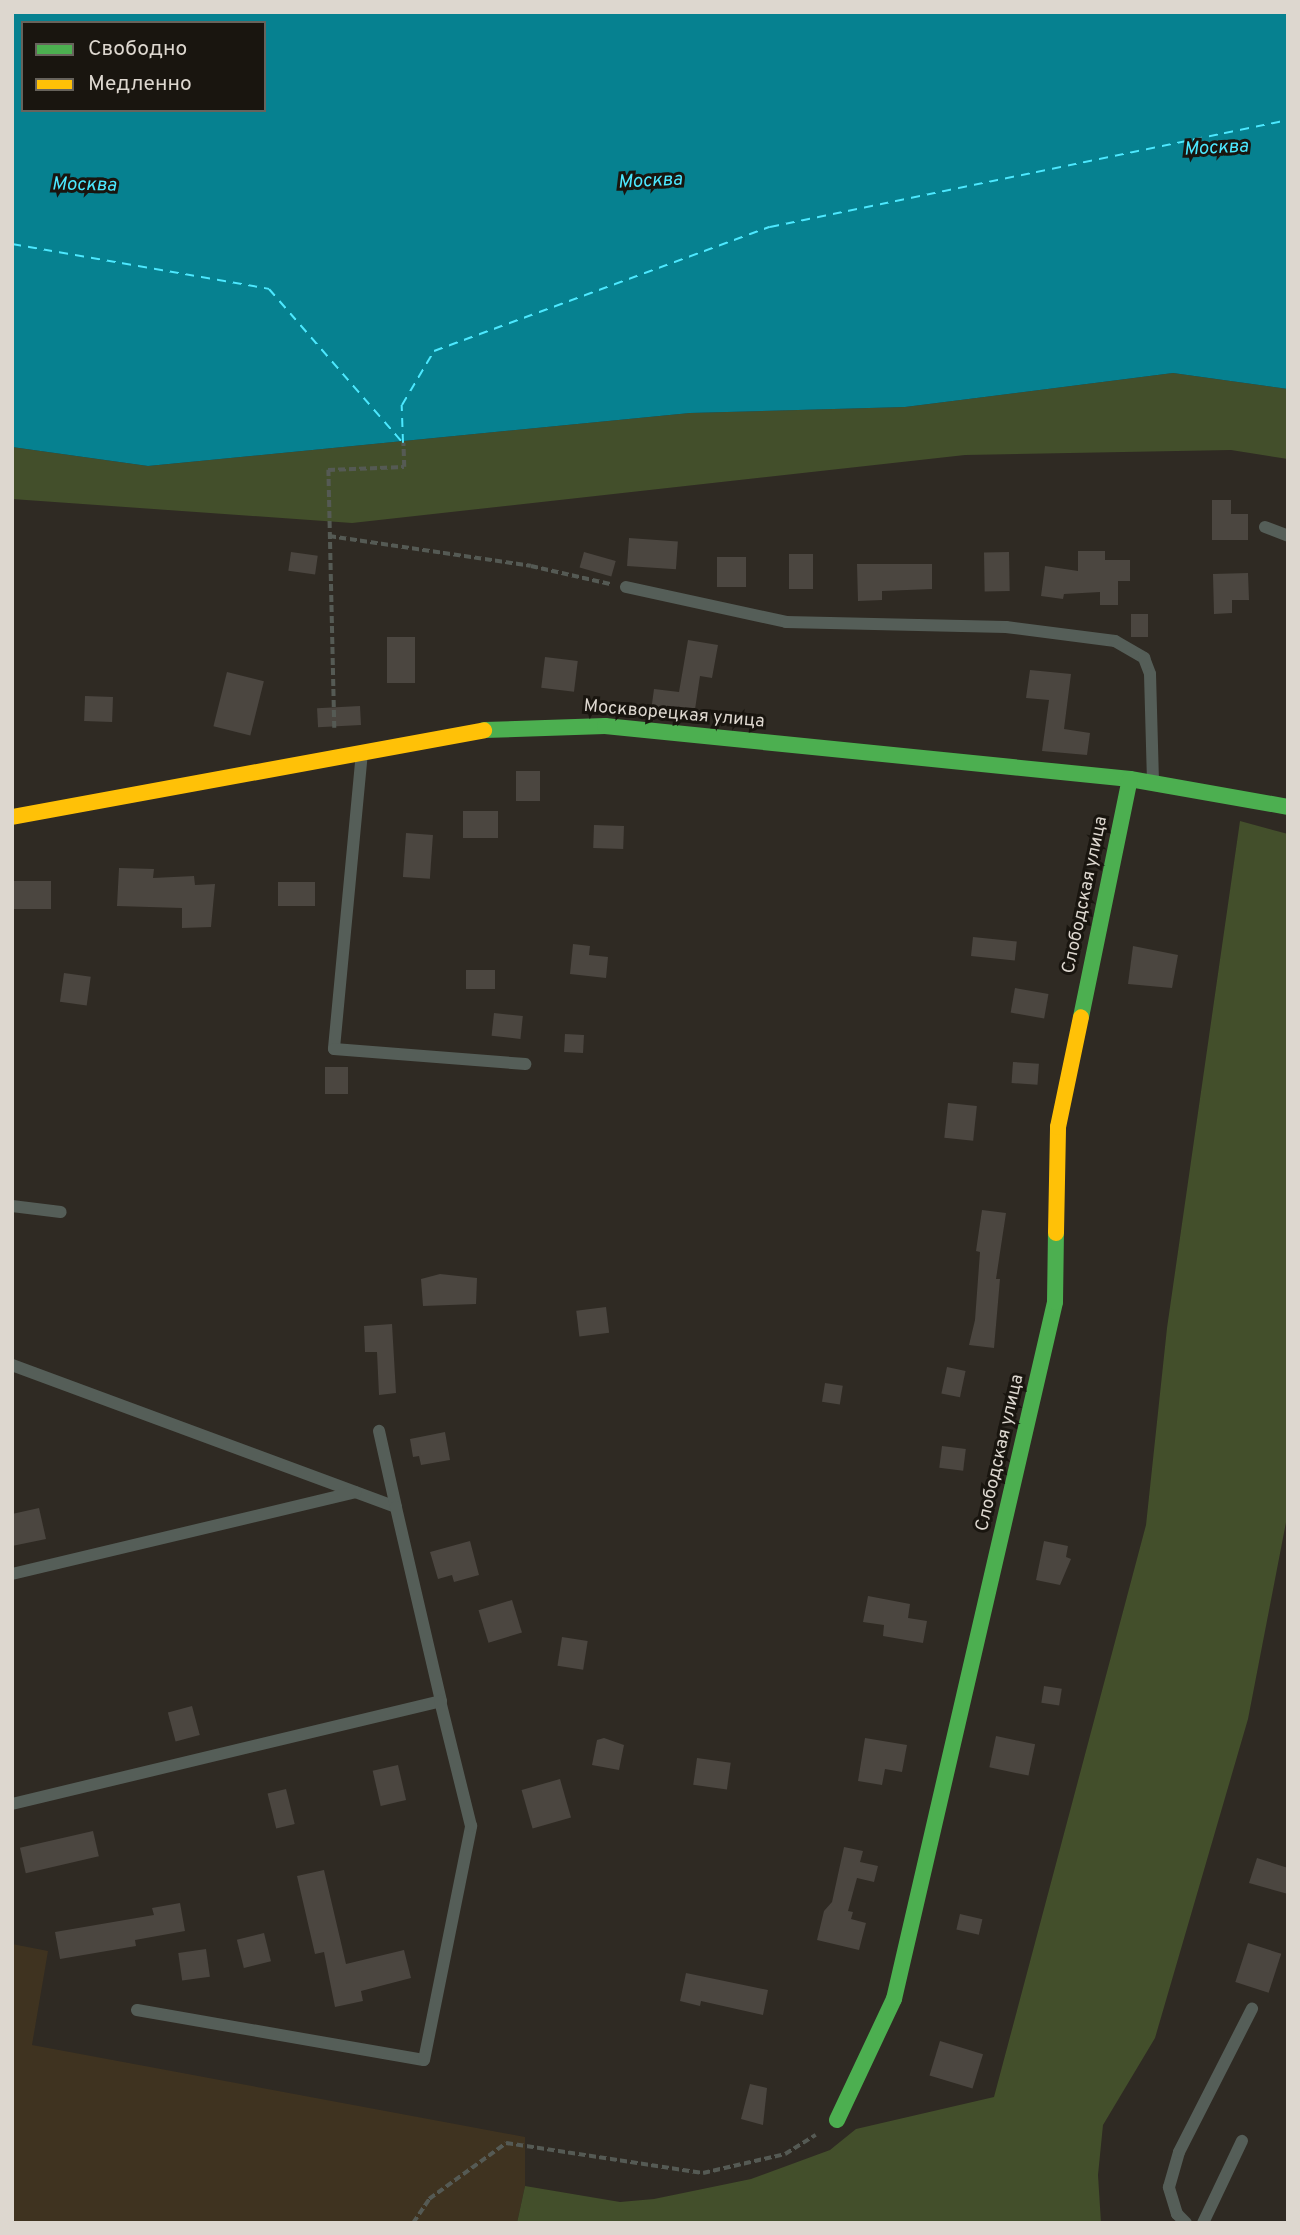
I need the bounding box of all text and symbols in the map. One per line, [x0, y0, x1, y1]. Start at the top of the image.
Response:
legend [21, 21, 266, 112]
text: Свободно [88, 36, 187, 63]
text: Медленно [88, 71, 192, 98]
water label: Москва [1183, 136, 1249, 162]
water label: Москва [617, 169, 683, 195]
water label: Москва [51, 174, 117, 198]
street label: Москворецкая улица [583, 696, 765, 734]
street label: Слободская улица [1059, 814, 1113, 976]
street label: Слободская улица [972, 1373, 1030, 1533]

